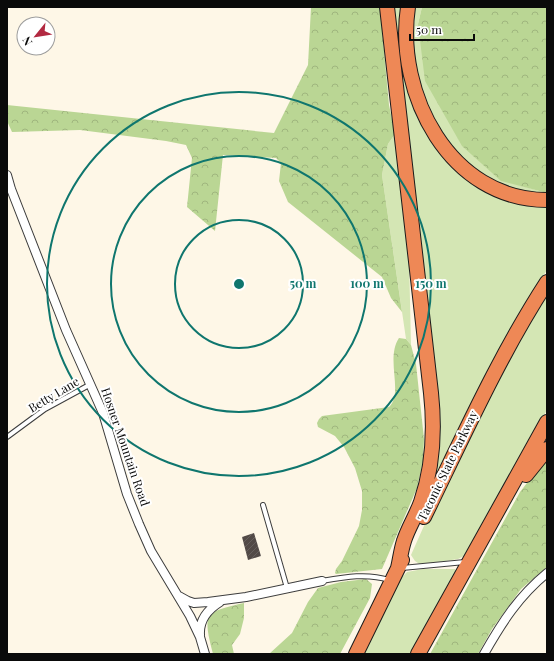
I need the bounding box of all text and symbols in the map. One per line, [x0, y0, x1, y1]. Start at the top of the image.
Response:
north arrow [16, 16, 56, 56]
scale bar [410, 16, 474, 42]
text: 50 m [416, 21, 442, 37]
text: N [18, 34, 35, 48]
text: 50 m [290, 275, 317, 291]
text: 100 m [350, 275, 384, 291]
text: 150 m [415, 275, 447, 291]
centre of rings [232, 277, 246, 291]
street label: Betty Lane [25, 373, 82, 416]
street label: Hosner Mountain Road [98, 385, 154, 508]
street label: Taconic State Parkway [413, 408, 481, 523]

